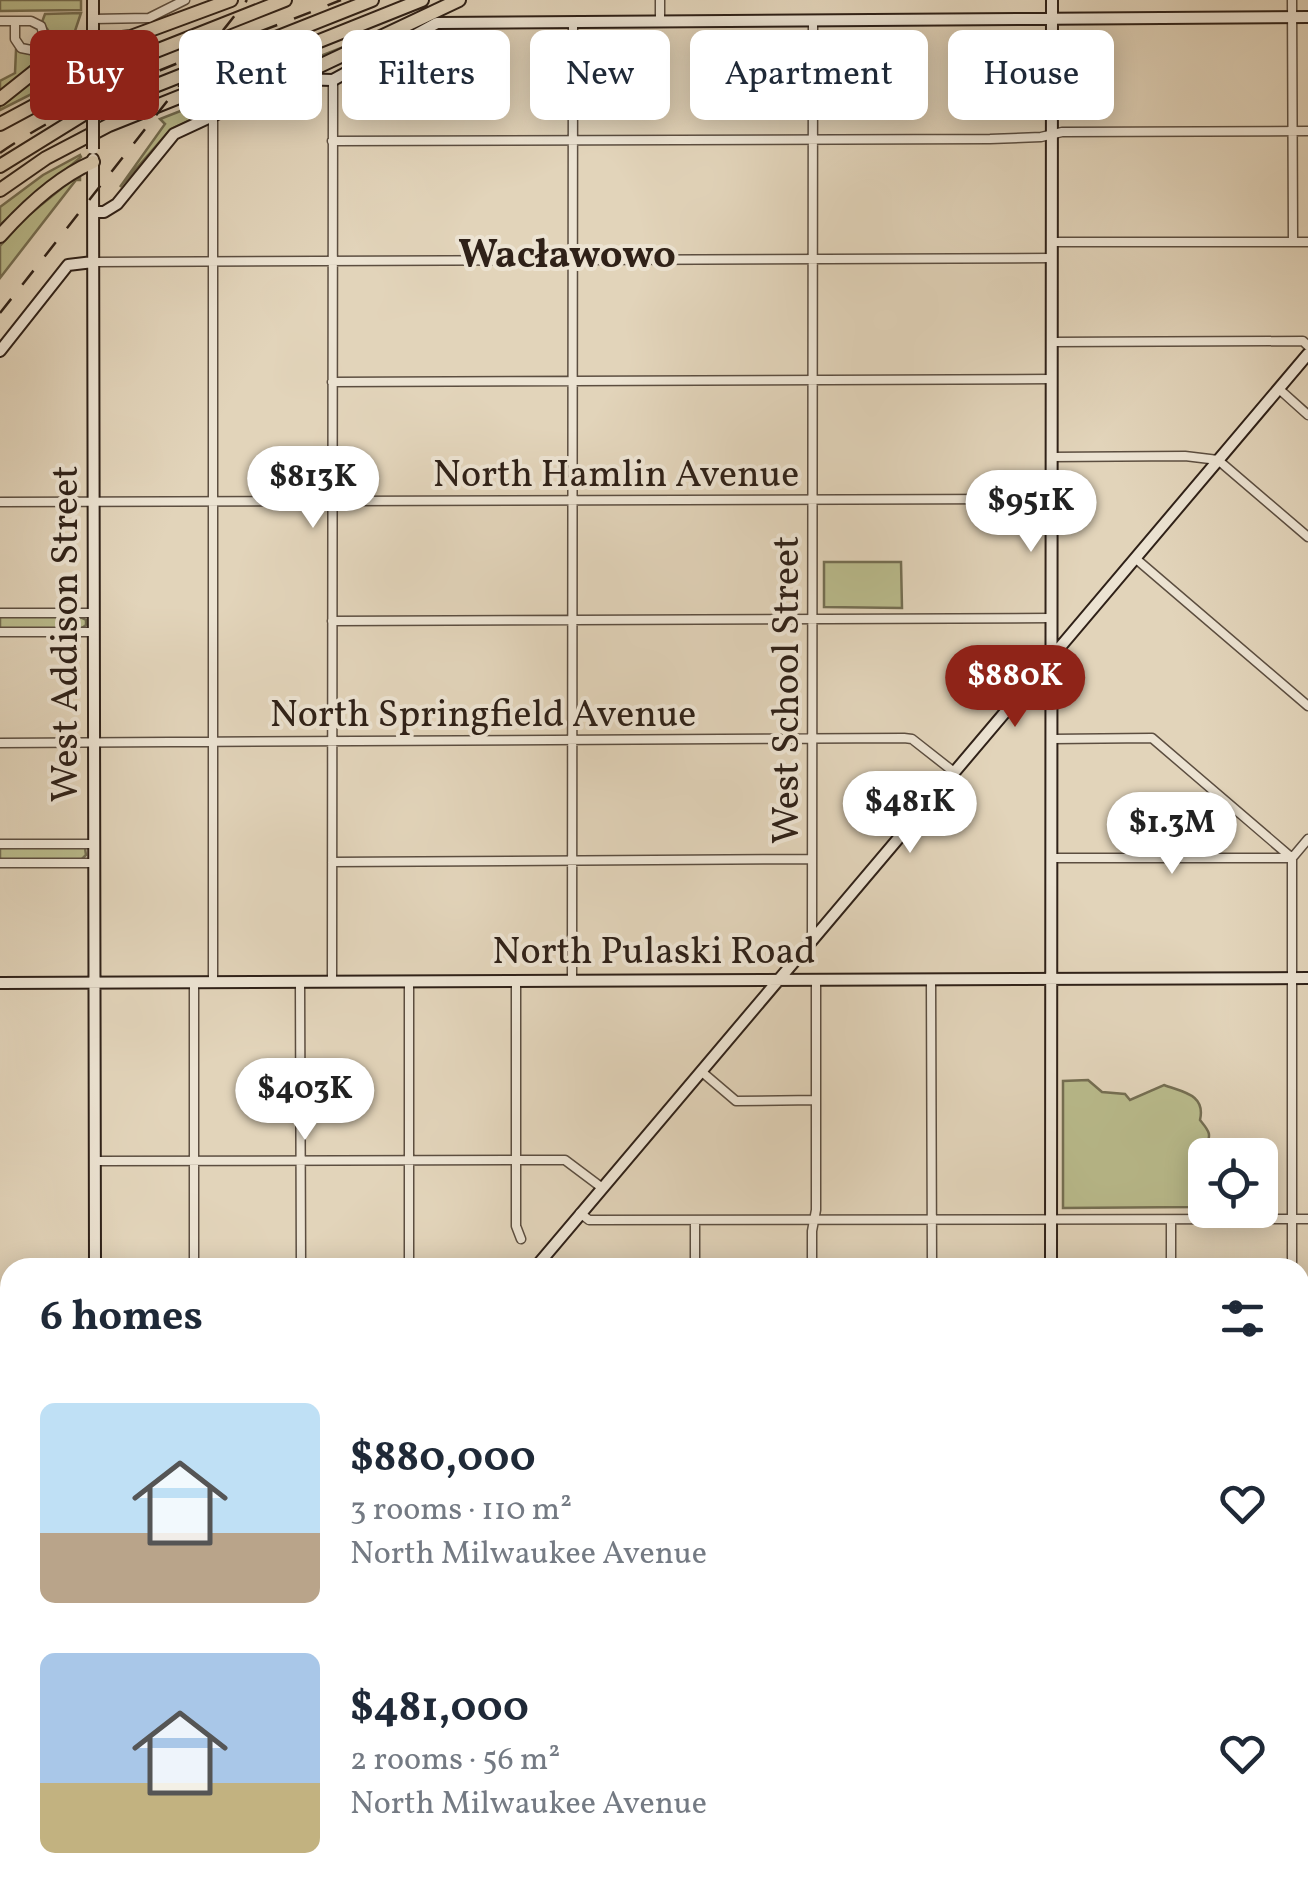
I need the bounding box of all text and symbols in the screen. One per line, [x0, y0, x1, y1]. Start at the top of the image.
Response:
chip: Buy [30, 30, 159, 120]
chip: Rent [179, 30, 322, 120]
chip: Filters [342, 30, 510, 120]
chip: New [530, 30, 670, 120]
chip: Apartment [690, 30, 928, 120]
chip: House [948, 30, 1114, 120]
district label: Wacławowo [458, 229, 676, 285]
pin: $813K [243, 446, 383, 531]
street label: North Hamlin Avenue [433, 450, 799, 503]
text: $813K [269, 456, 357, 500]
street label: West Addison Street [41, 466, 94, 802]
pin: $951K [961, 470, 1101, 555]
text: $951K [988, 480, 1074, 524]
street label: West School Street [762, 536, 815, 844]
pin: $880K [945, 645, 1085, 730]
text: $880K [967, 655, 1063, 699]
street label: North Springfield Avenue [270, 690, 696, 743]
pin: $481K [840, 771, 980, 856]
text: $481K [865, 781, 955, 825]
pin: $1.3M [1102, 792, 1242, 877]
text: $1.3M [1129, 802, 1215, 846]
street label: North Pulaski Road [492, 927, 816, 980]
pin: $403K [235, 1058, 375, 1143]
text: $403K [257, 1068, 353, 1112]
map controls [1188, 1138, 1278, 1228]
button: locate [1188, 1138, 1278, 1228]
text: 6 homes [40, 1289, 203, 1348]
icon: filters [1215, 1291, 1270, 1346]
text: $880,000 [350, 1430, 536, 1489]
icon: home [120, 1443, 240, 1563]
icon: heart [1215, 1476, 1270, 1531]
text: 3 rooms · 110 m² [350, 1489, 572, 1533]
text: North Milwaukee Avenue [350, 1533, 707, 1577]
text: $481,000 [350, 1680, 529, 1739]
icon: home [120, 1693, 240, 1813]
icon: heart [1215, 1726, 1270, 1781]
text: 2 rooms · 56 m² [350, 1739, 560, 1783]
text: North Milwaukee Avenue [350, 1783, 707, 1827]

